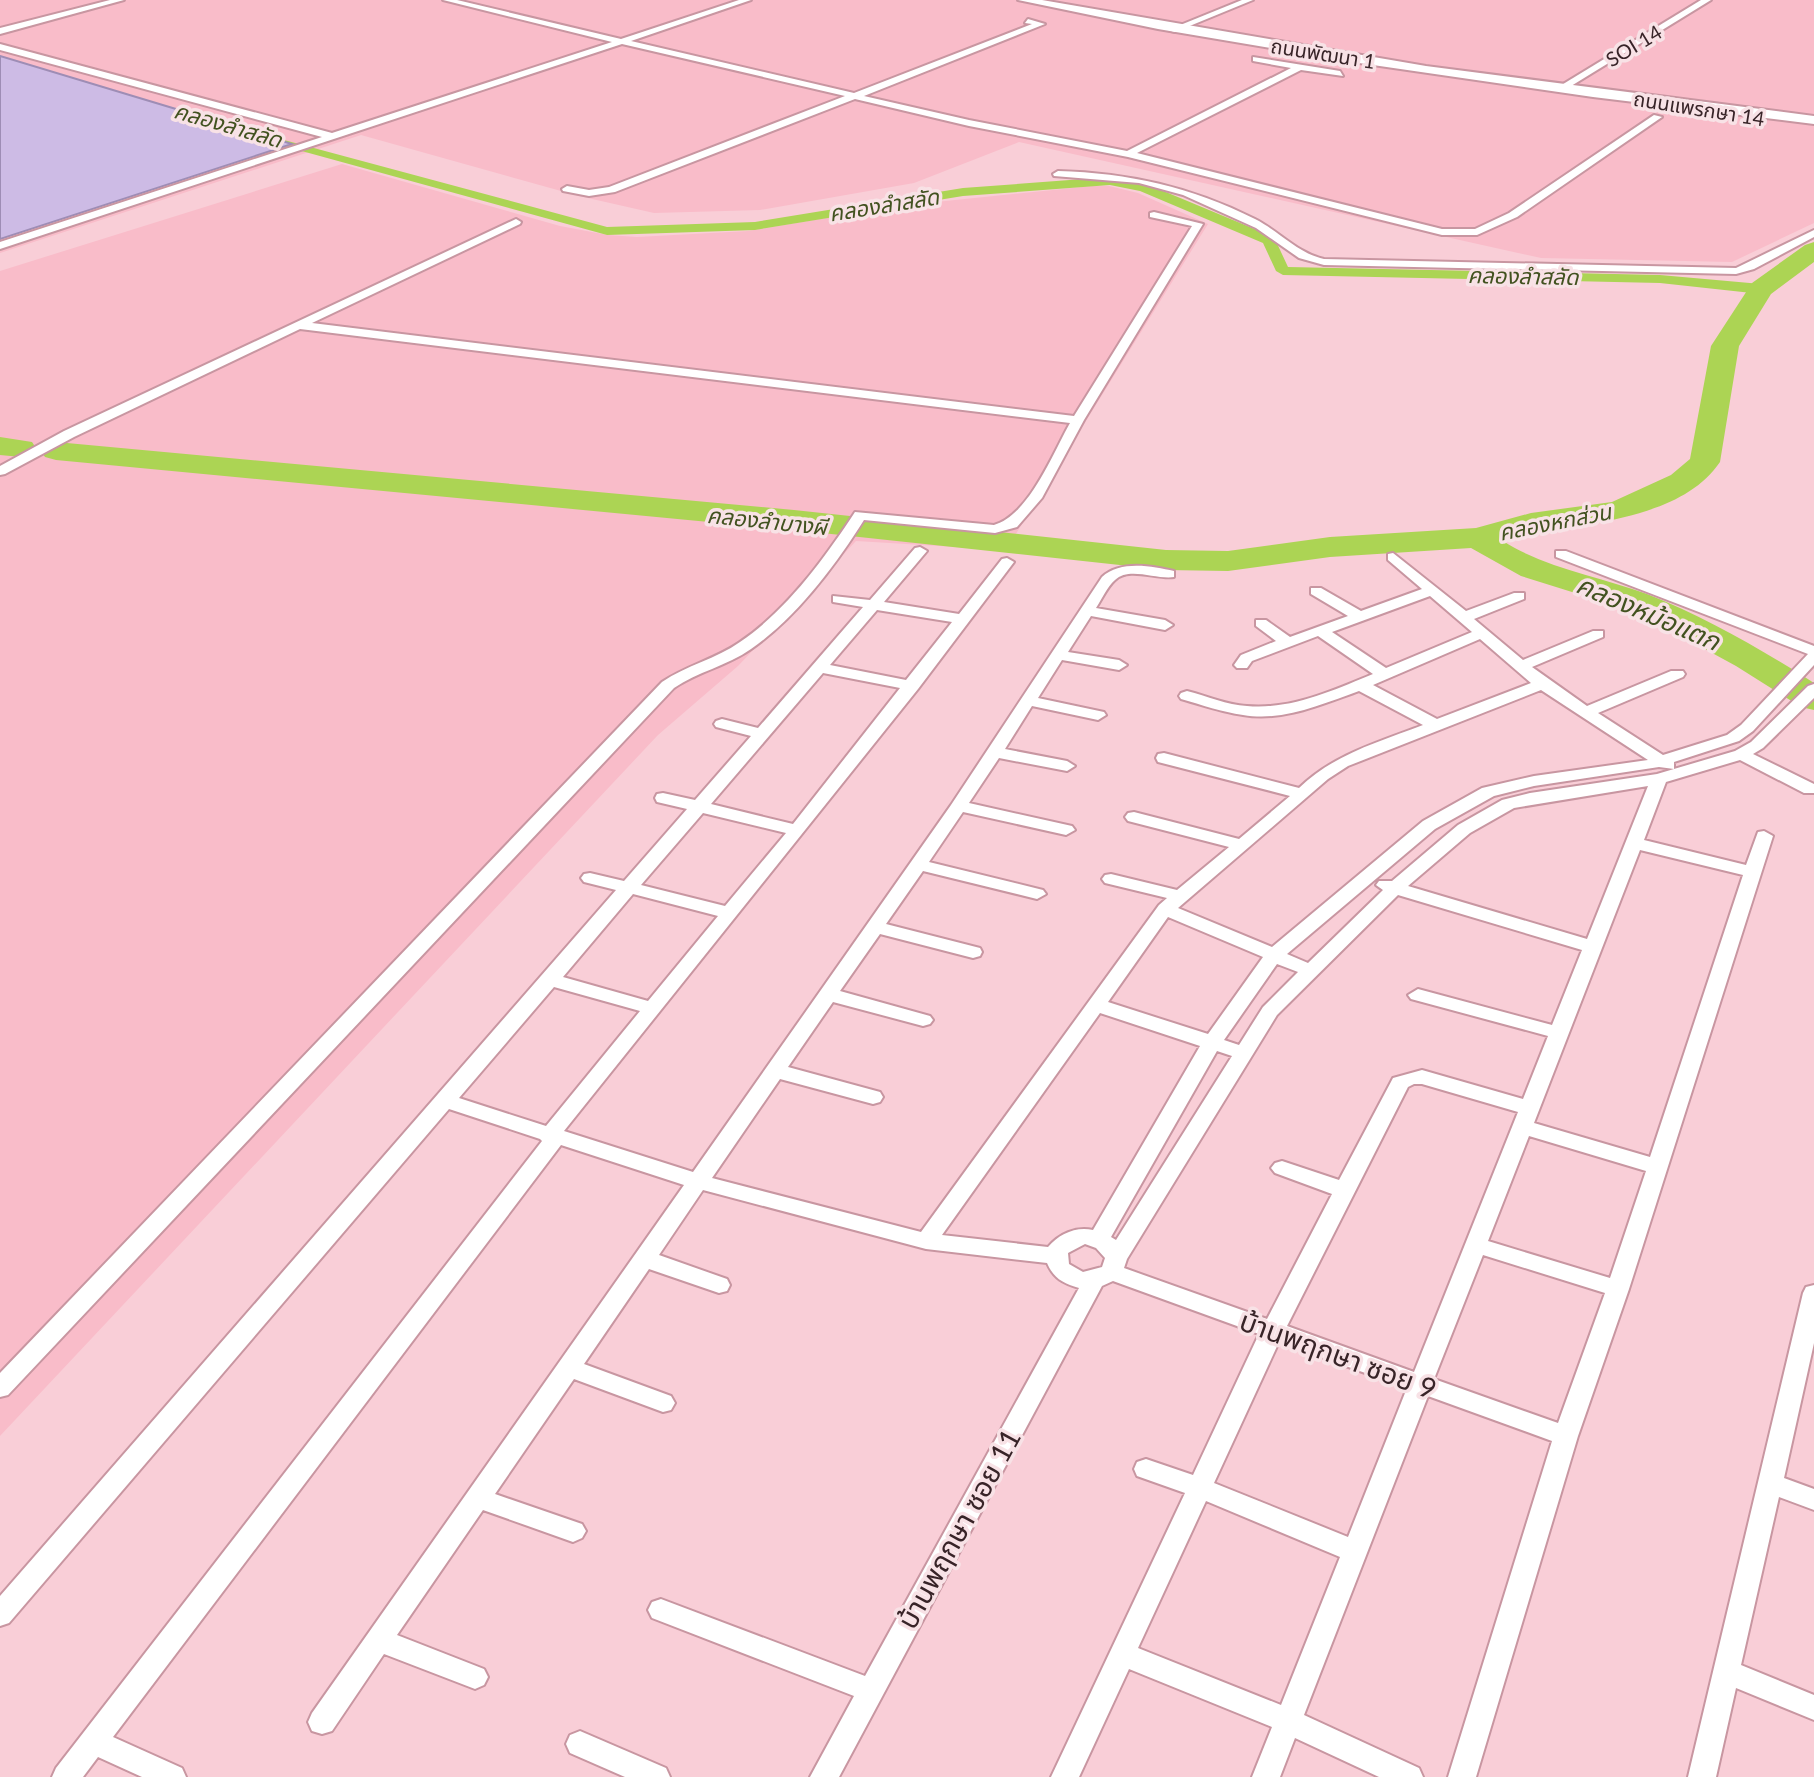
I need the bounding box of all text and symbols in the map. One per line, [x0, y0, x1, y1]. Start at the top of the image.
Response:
street label: SOI 14 [1601, 19, 1666, 71]
street label: ถนนพัฒนา 1 [1269, 33, 1377, 73]
street label: ถนนแพรกษา 14 [1632, 86, 1767, 130]
water label: คลองลำสลัด [171, 96, 286, 153]
water label: คลองลำสลัด [827, 182, 942, 227]
water label: คลองลำสลัด [1467, 261, 1580, 290]
water label: คลองหกส่วน [1497, 497, 1615, 546]
water label: คลองลำบางผี [706, 501, 831, 541]
water label: คลองหม้อแตก [1572, 568, 1726, 657]
street label: บ้านพฤกษา ซอย 9 [1235, 1303, 1441, 1405]
street label: บ้านพฤกษา ซอย 11 [889, 1423, 1027, 1634]

